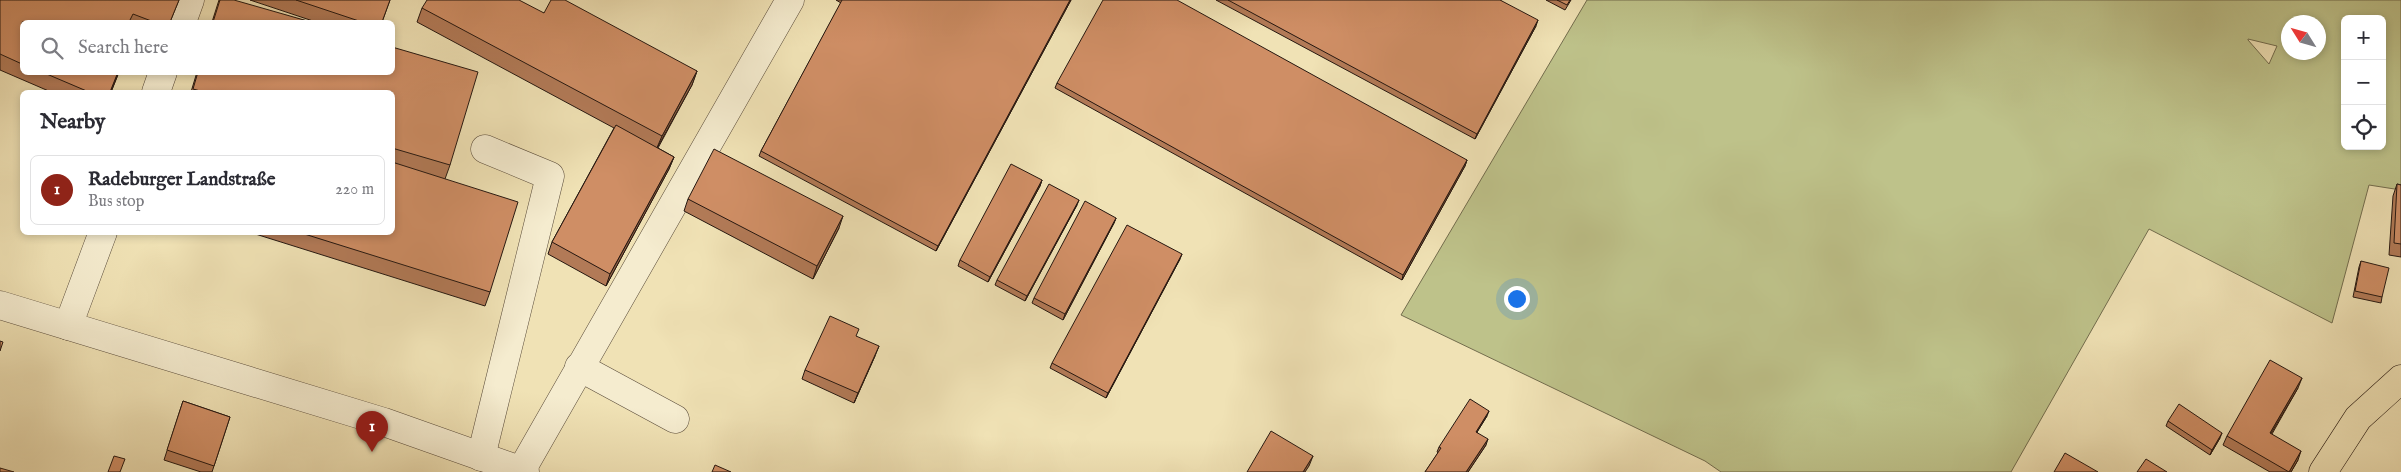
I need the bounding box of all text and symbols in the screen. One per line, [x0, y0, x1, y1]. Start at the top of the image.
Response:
north arrow [2281, 15, 2326, 60]
map controls [2341, 15, 2386, 150]
button: + [2341, 15, 2386, 60]
search box [20, 20, 395, 75]
icon: search [38, 34, 66, 62]
text: Search here [78, 36, 169, 60]
button: − [2341, 60, 2386, 105]
button: locate [2341, 105, 2386, 150]
text: Nearby [40, 109, 105, 136]
text: Radeburger Landstraße [88, 168, 275, 192]
text: 1 [54, 180, 60, 200]
text: 220 m [335, 180, 374, 200]
text: Bus stop [88, 192, 144, 212]
your location [1504, 286, 1530, 312]
pin: 1 [356, 411, 388, 452]

